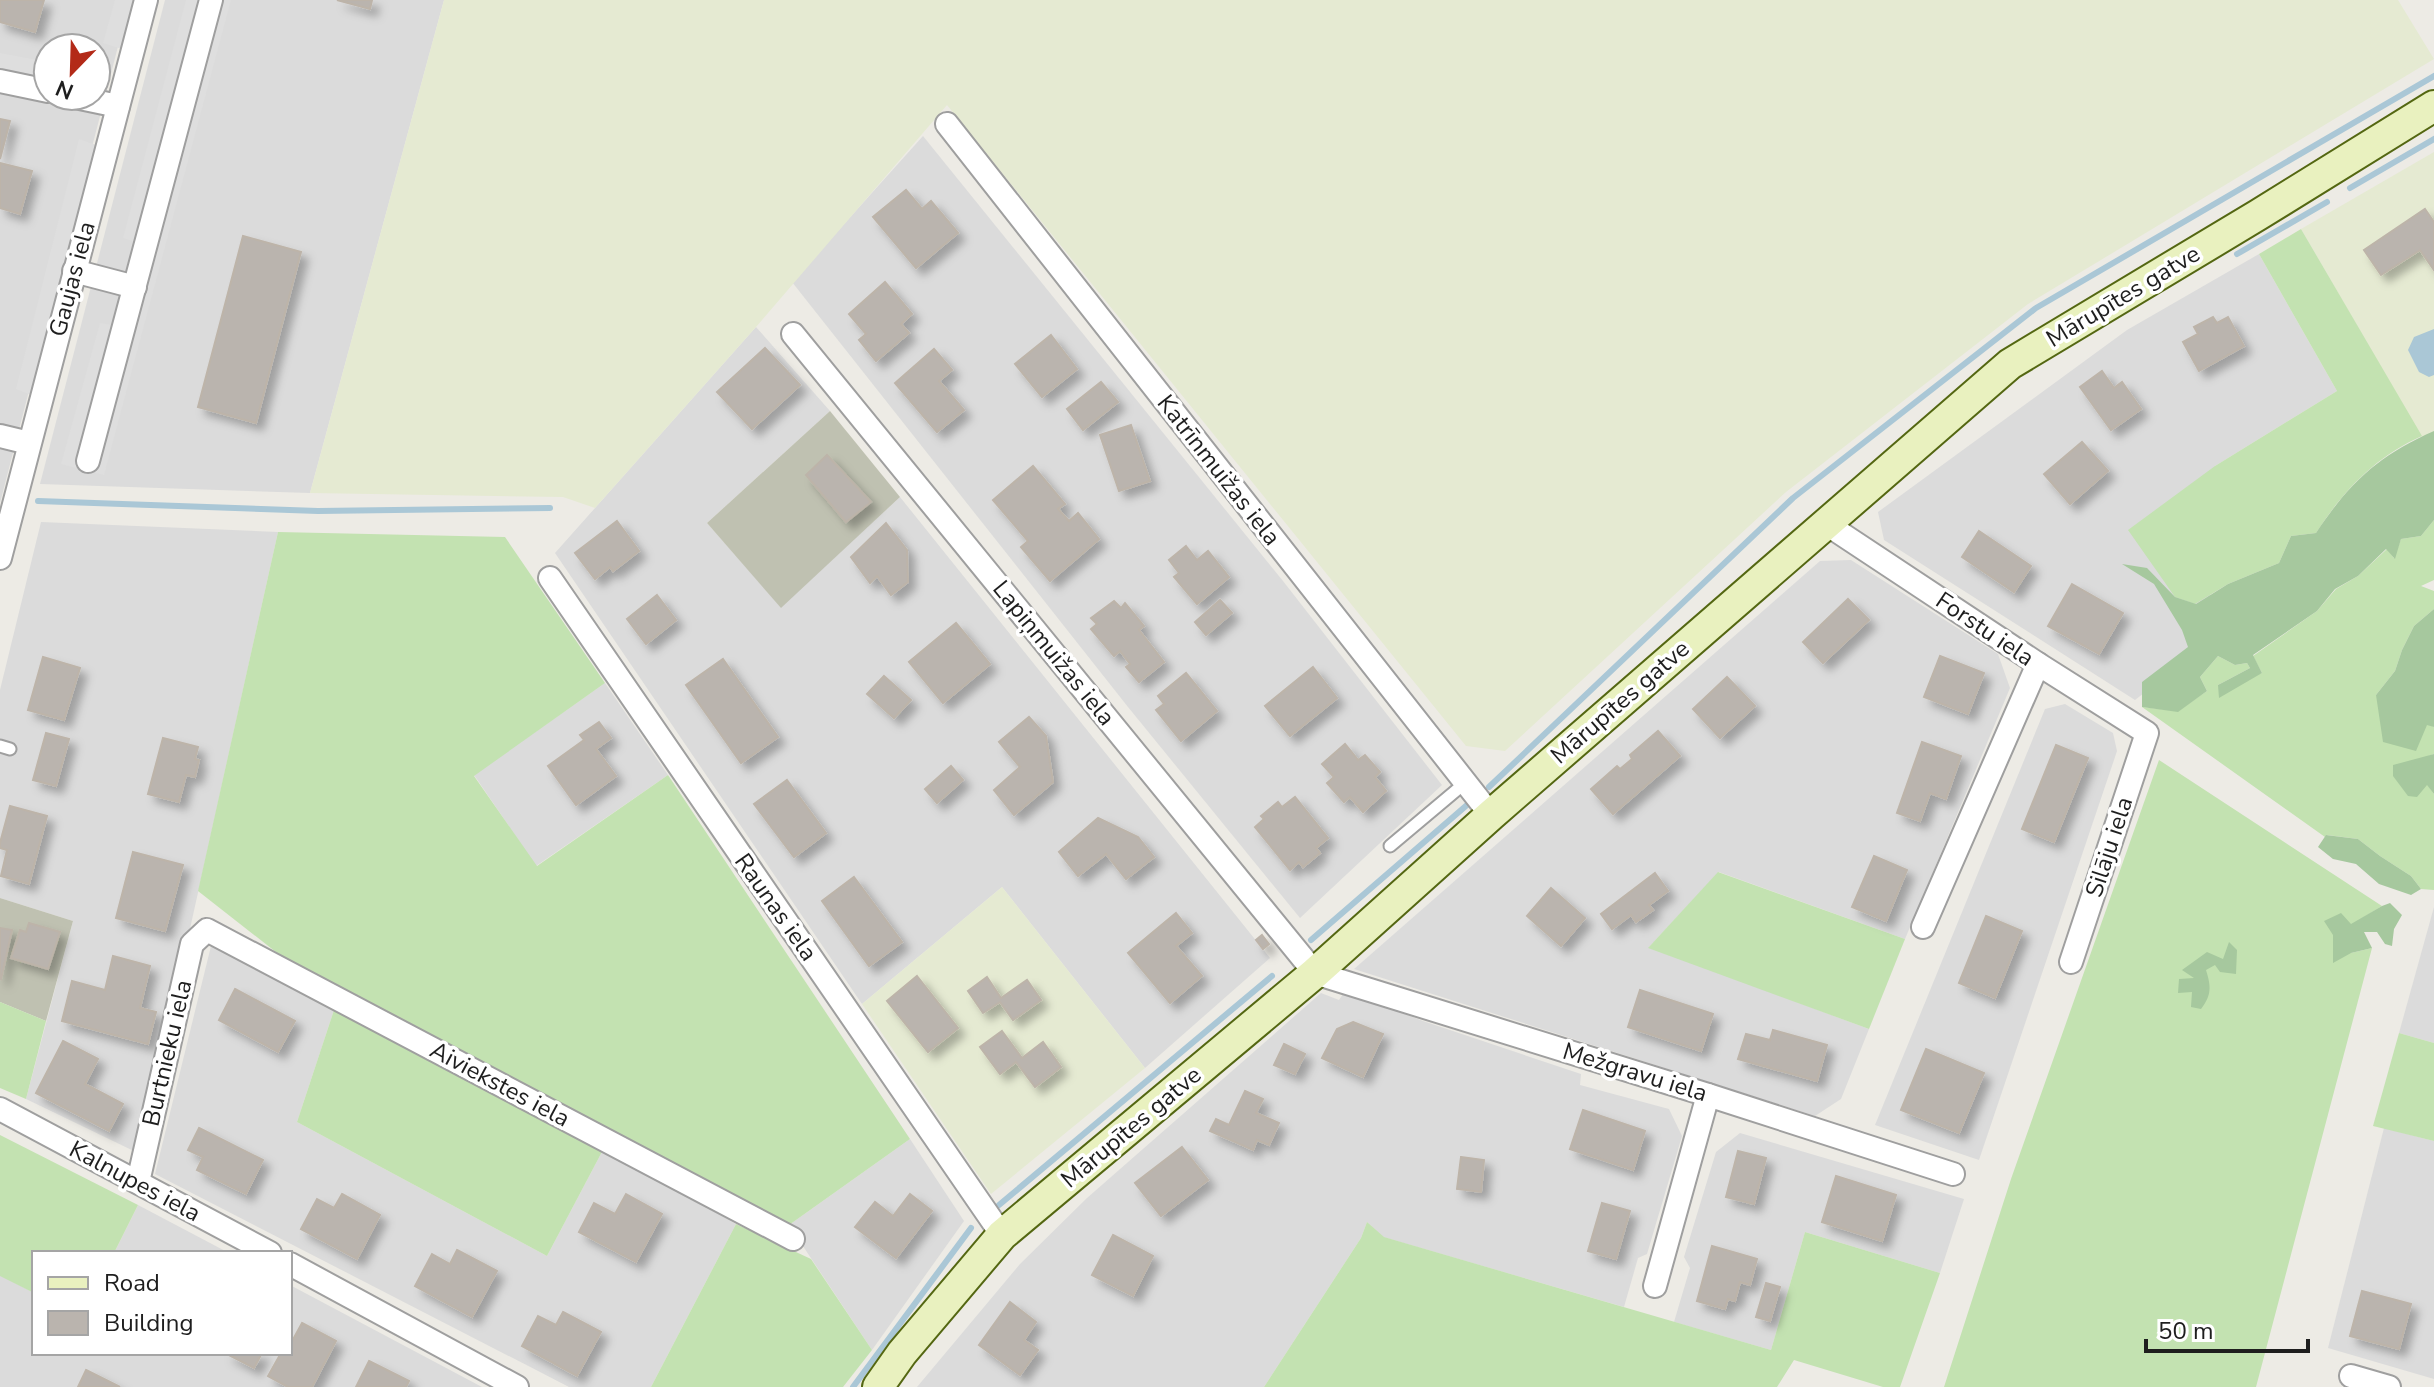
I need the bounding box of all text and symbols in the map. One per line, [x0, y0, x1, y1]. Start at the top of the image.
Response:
north arrow [32, 32, 112, 112]
text: N [51, 72, 78, 107]
street label: Gaujas iela [41, 218, 103, 340]
street label: Mārupītes gatve [2040, 238, 2206, 354]
street label: Katrīnmuižas iela [1150, 388, 1288, 552]
street label: Lapiņmuižas iela [986, 574, 1122, 732]
street label: Forstu iela [1930, 584, 2040, 674]
street label: Mārupītes gatve [1544, 633, 1696, 771]
street label: Silāju iela [2078, 793, 2140, 901]
street label: Raunas iela [727, 847, 825, 967]
street label: Burtnieku iela [135, 977, 199, 1129]
street label: Aiviekstes iela [425, 1034, 575, 1134]
street label: Mežgravu iela [1559, 1035, 1711, 1109]
street label: Mārupītes gatve [1054, 1059, 1208, 1195]
street label: Kalnupes iela [64, 1133, 206, 1229]
legend [32, 1251, 292, 1355]
text: Road [104, 1267, 160, 1299]
scale bar [2146, 1303, 2308, 1353]
text: Building [104, 1307, 194, 1339]
text: 50 m [2158, 1315, 2214, 1347]

